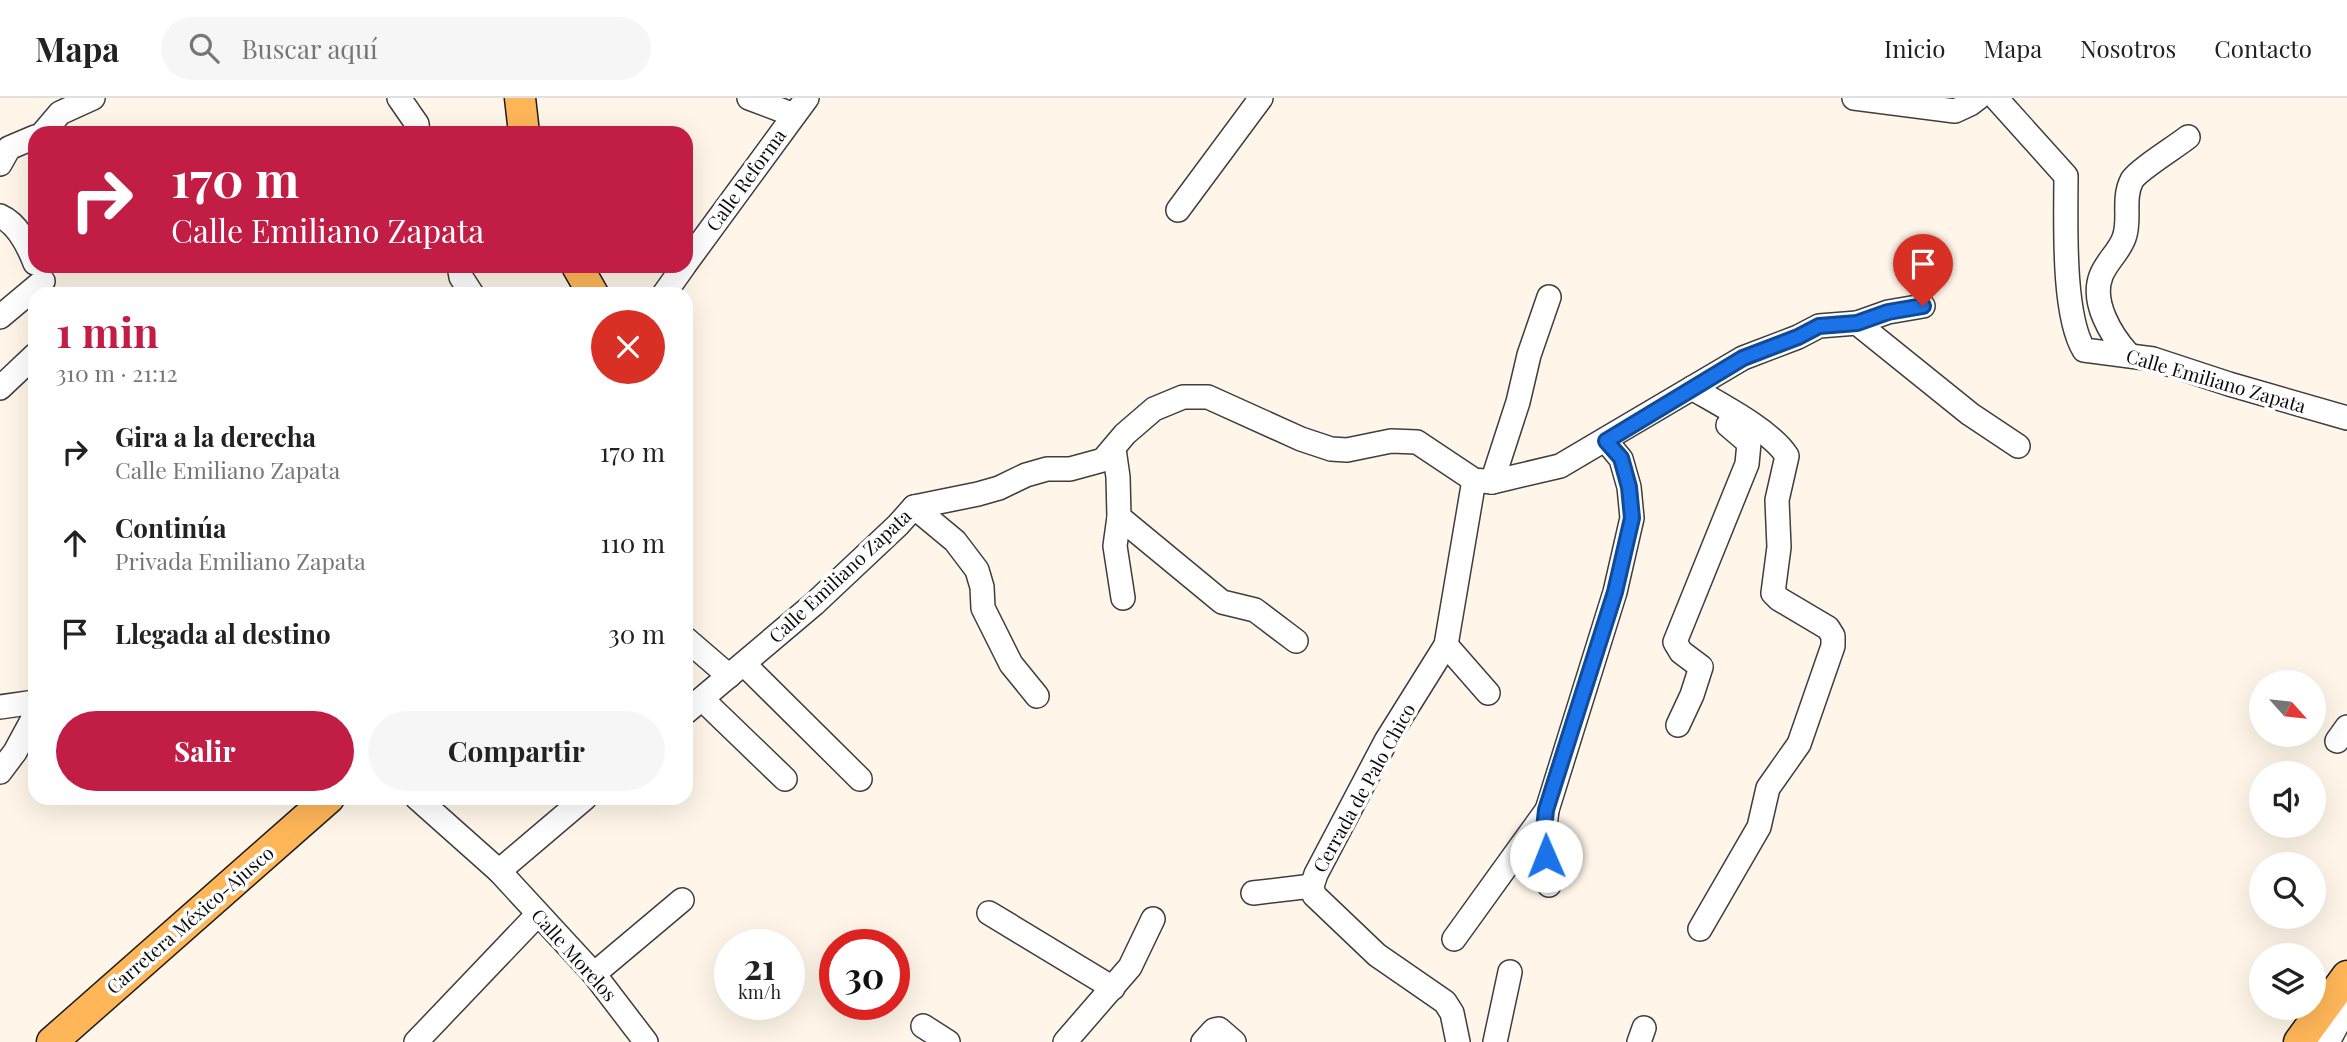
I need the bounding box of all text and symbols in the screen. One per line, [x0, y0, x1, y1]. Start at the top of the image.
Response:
search box [161, 17, 651, 80]
text: Mapa [35, 26, 119, 70]
icon: search [185, 29, 223, 67]
text: Buscar aquí [241, 31, 378, 66]
text: Inicio [1884, 32, 1945, 64]
text: Mapa [1983, 32, 2042, 64]
text: Nosotros [2080, 32, 2176, 64]
text: Contacto [2214, 32, 2312, 64]
street label: Calle Reforma [699, 123, 791, 236]
text: 170 m [171, 145, 299, 210]
icon: right [56, 154, 147, 245]
text: Calle Emiliano Zapata [171, 208, 484, 251]
pin [1893, 234, 1953, 306]
icon: arrive [1904, 245, 1942, 283]
text: 1 min [56, 303, 159, 359]
button: close [591, 310, 665, 384]
street label: Calle Emiliano Zapata [2123, 342, 2310, 418]
text: 310 m · 21:12 [56, 357, 178, 388]
text: Gira a la derecha [115, 419, 316, 454]
icon: right [56, 433, 94, 471]
text: 170 m [600, 434, 665, 469]
text: Calle Emiliano Zapata [115, 454, 340, 485]
street label: Calle Emiliano Zapata [762, 502, 917, 648]
text: Continúa [115, 510, 227, 545]
icon: ahead [56, 524, 94, 562]
text: 110 m [601, 525, 665, 560]
text: Privada Emiliano Zapata [115, 545, 366, 576]
icon: arrive [56, 615, 94, 653]
text: Llegada al destino [115, 616, 331, 651]
text: 30 m [608, 616, 665, 651]
north arrow [2249, 670, 2326, 747]
map controls [2249, 670, 2326, 1020]
street label: Cerrada de Palo Chico [1306, 698, 1420, 877]
button: Salir [56, 711, 354, 791]
button: Compartir [368, 711, 665, 791]
button: sound [2249, 761, 2326, 838]
position arrow [1509, 819, 1583, 893]
street label: Carretera México-Ajusco [100, 839, 279, 999]
button: search [2249, 852, 2326, 929]
street label: Calle Morelos [526, 903, 623, 1006]
speed limit sign: 30 [819, 929, 910, 1020]
text: 21 [744, 942, 775, 989]
button: layers [2249, 943, 2326, 1020]
text: km/h [738, 980, 781, 1004]

